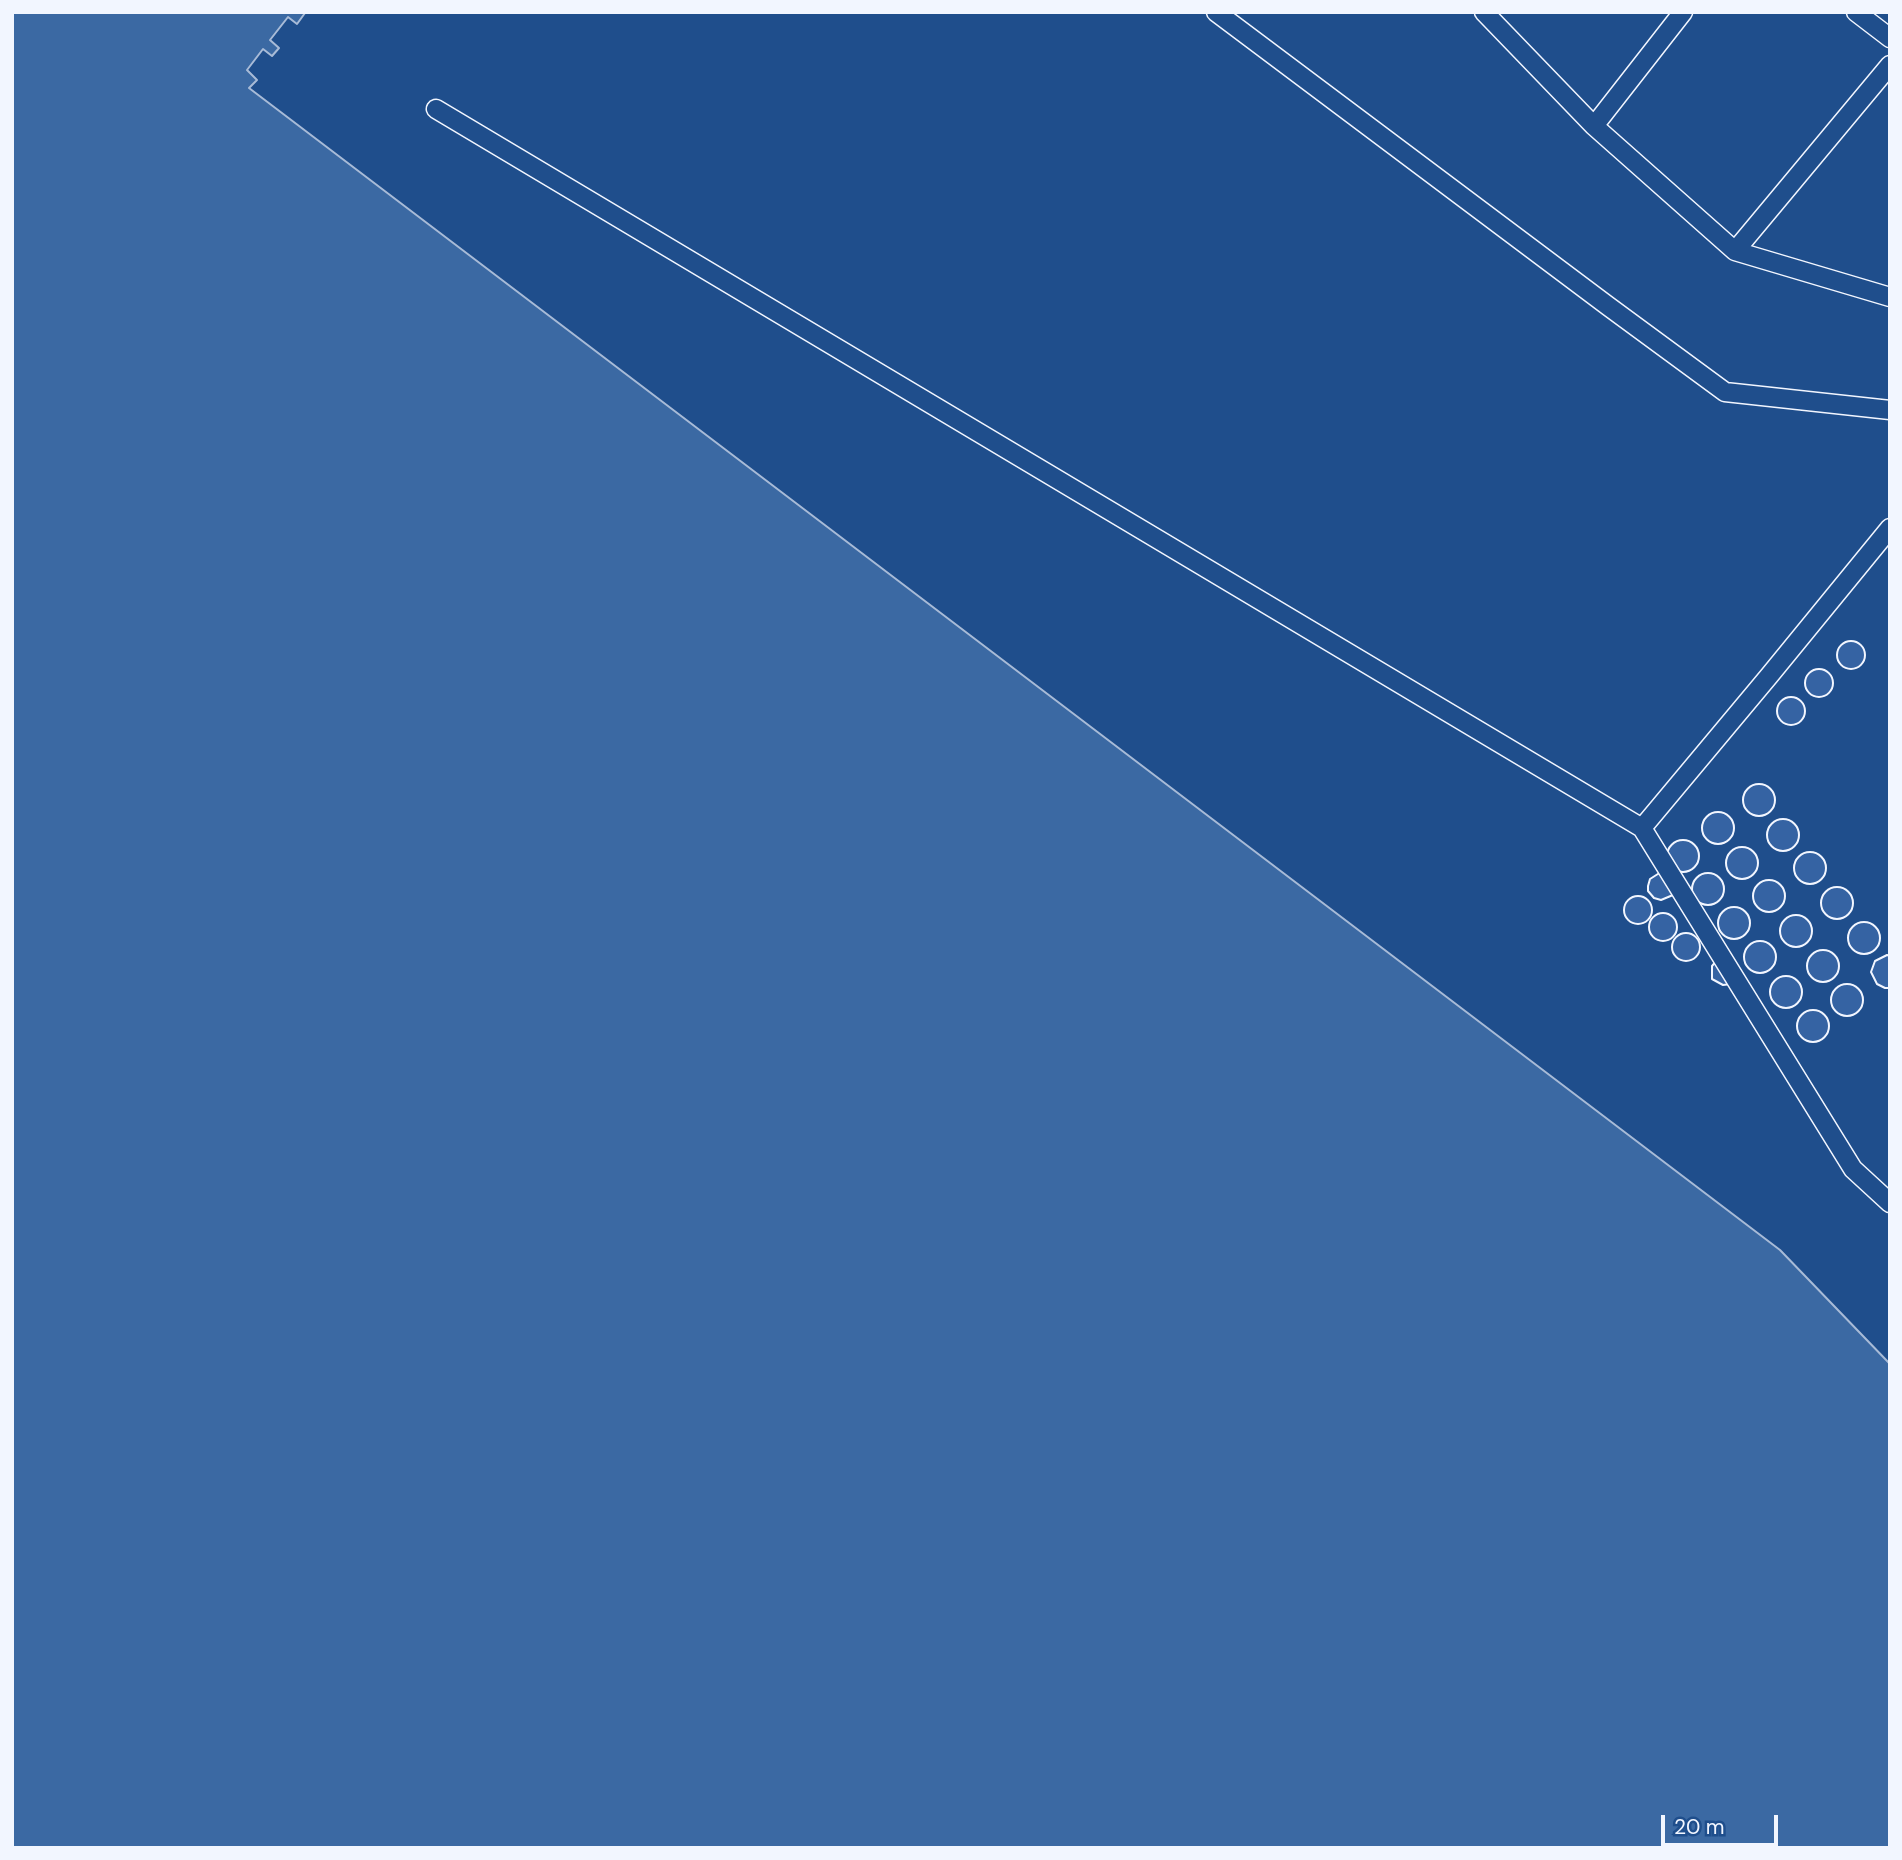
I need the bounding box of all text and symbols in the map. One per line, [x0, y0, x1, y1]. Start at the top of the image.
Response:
scale bar [1664, 1800, 1781, 1844]
text: 20 m [1674, 1813, 1725, 1841]

